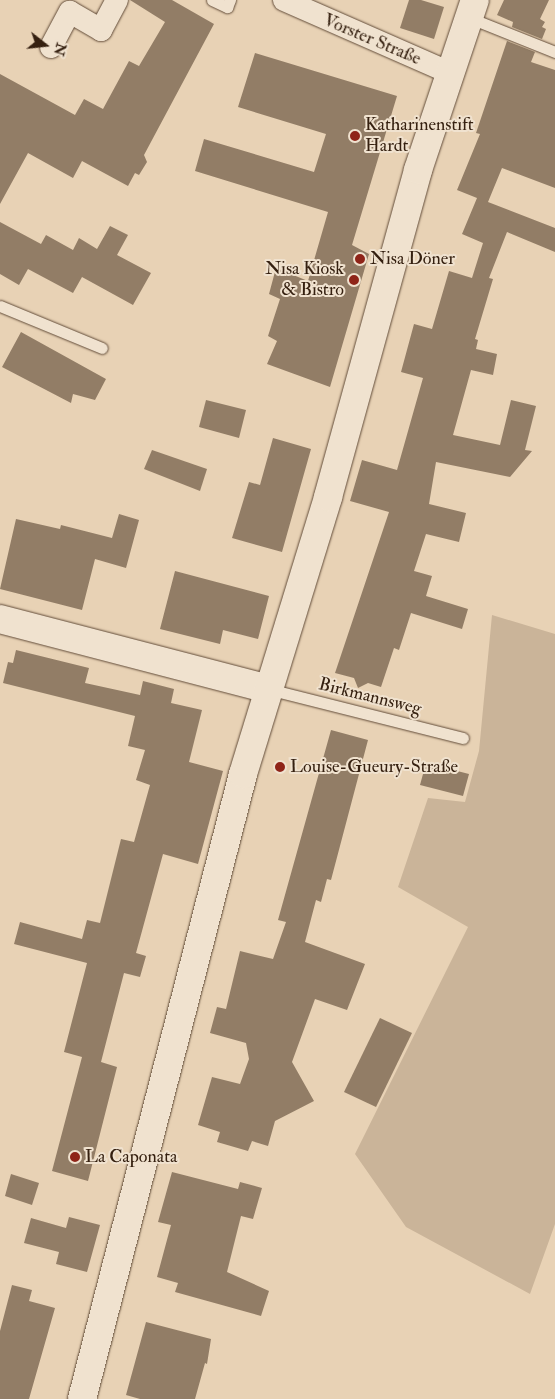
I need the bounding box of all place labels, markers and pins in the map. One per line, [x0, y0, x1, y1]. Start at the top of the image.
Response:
place label: Katharinenstift Hardt [365, 115, 474, 158]
marker: Katharinenstift Hardt [349, 130, 361, 142]
place label: Nisa Döner [370, 248, 455, 270]
marker: Nisa Döner [354, 253, 366, 265]
place label: Nisa Kiosk & Bistro [265, 259, 344, 302]
marker: Nisa Kiosk & Bistro [348, 274, 360, 286]
place label: Louise-Gueury-Straße [290, 756, 458, 778]
marker: Louise-Gueury-Straße [274, 761, 286, 773]
place label: La Caponata [85, 1146, 177, 1168]
marker: La Caponata [69, 1151, 81, 1163]

